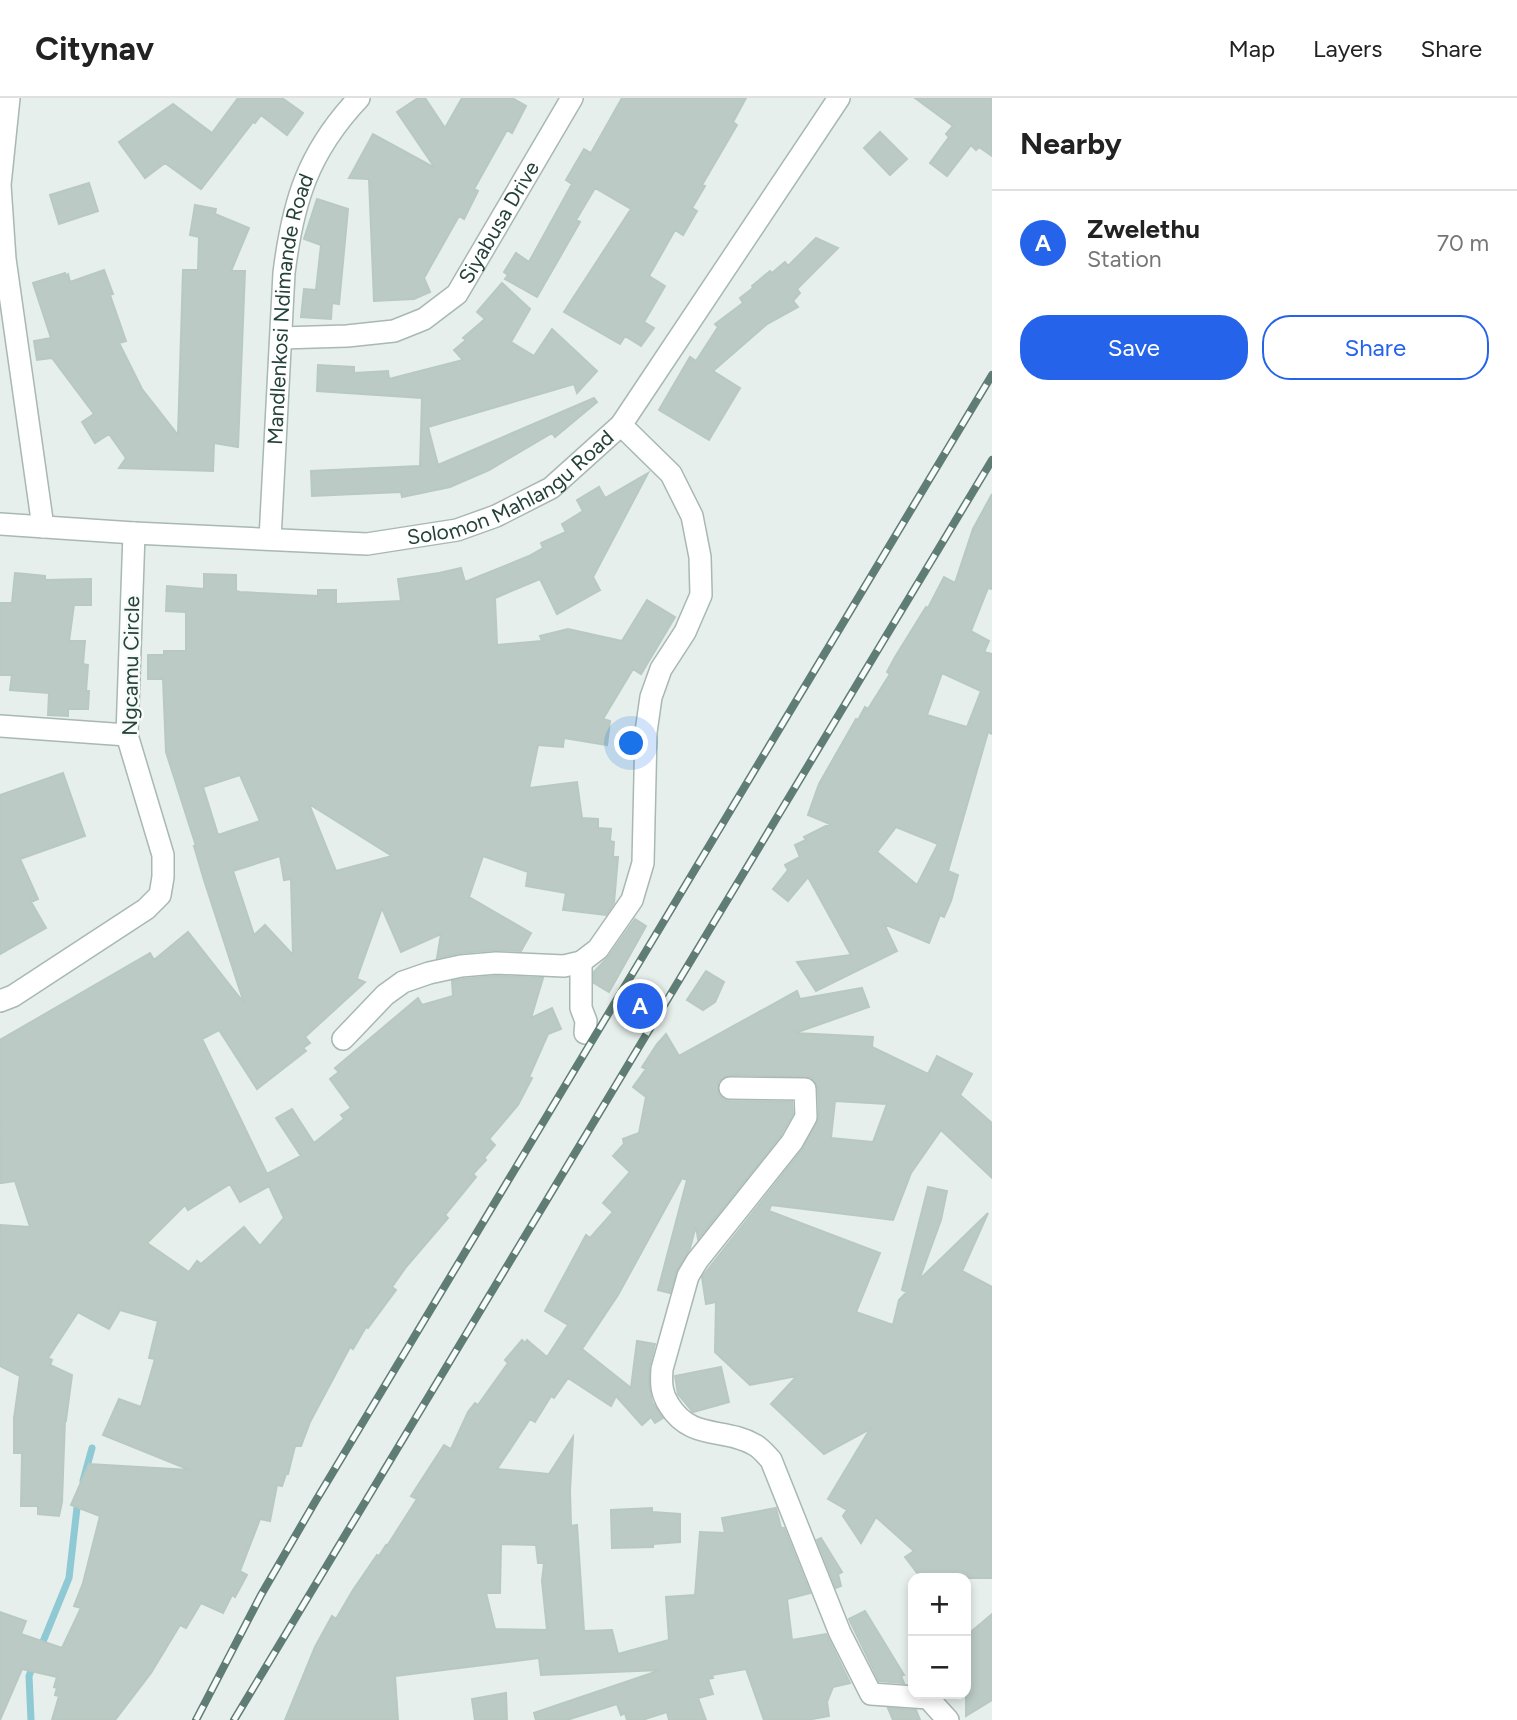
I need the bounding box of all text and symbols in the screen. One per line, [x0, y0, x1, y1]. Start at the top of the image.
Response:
text: Citynav [35, 29, 154, 68]
text: Map [1228, 34, 1275, 63]
text: Layers [1313, 34, 1382, 63]
text: Share [1420, 34, 1482, 63]
text: Nearby [1020, 125, 1122, 162]
street label: Siyabusa Drive [453, 156, 544, 288]
street label: Mandlenkosi Ndimande Road [262, 170, 319, 445]
text: Zwelethu [1087, 213, 1200, 245]
text: A [1035, 229, 1051, 257]
text: 70 m [1437, 229, 1489, 257]
text: Station [1087, 245, 1162, 273]
button: Save [1020, 315, 1248, 380]
button: Share [1262, 315, 1489, 380]
street label: Solomon Mahlangu Road [405, 425, 619, 550]
street label: Ngcamu Circle [117, 596, 144, 736]
your location [614, 726, 648, 760]
pin: A [617, 980, 663, 1032]
map controls [908, 1573, 971, 1699]
button: + [908, 1573, 971, 1636]
button: − [908, 1636, 971, 1699]

